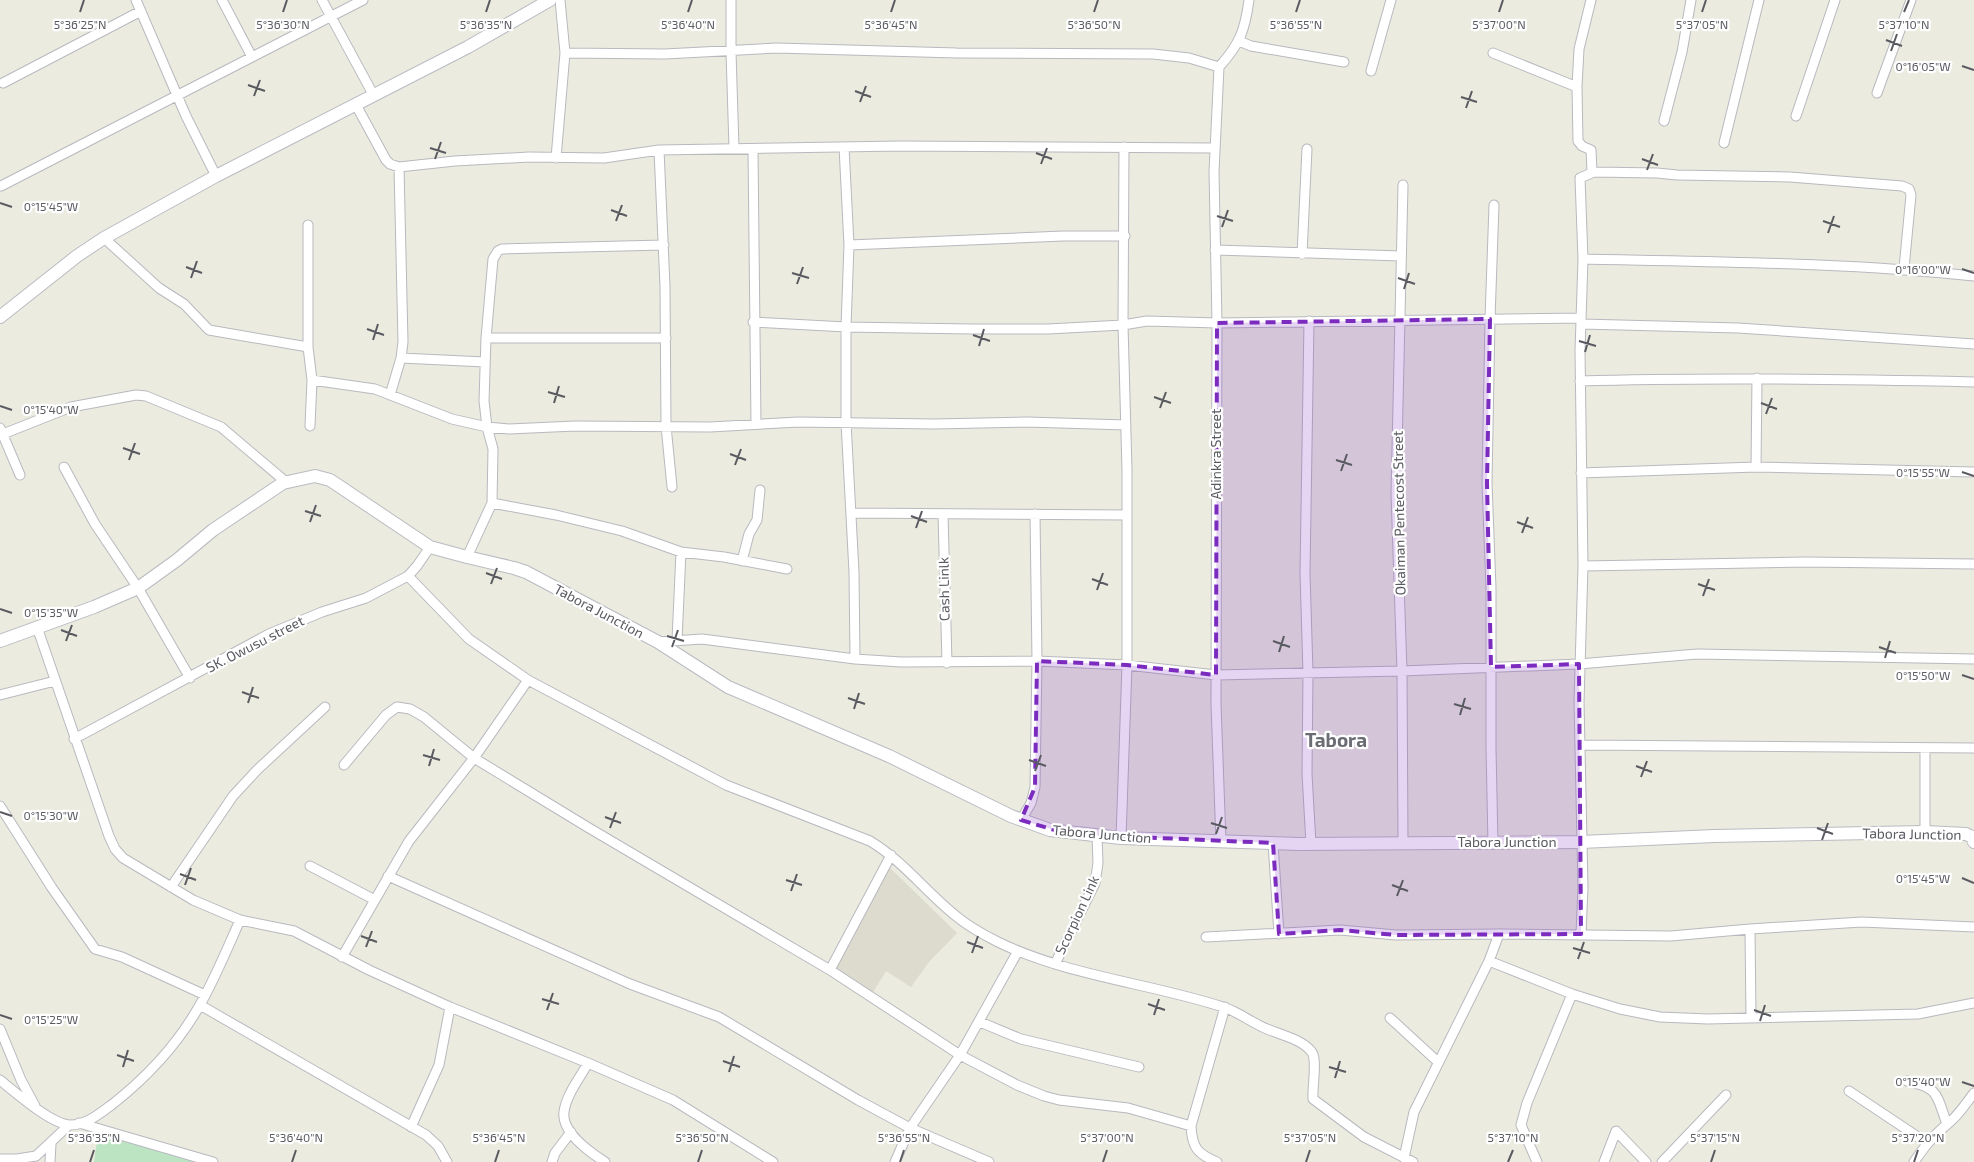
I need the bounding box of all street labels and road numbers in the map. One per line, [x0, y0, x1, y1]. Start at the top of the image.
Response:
street label: Adinkra Street [1207, 409, 1224, 499]
street label: Okaiman Pentecost Street [1389, 431, 1408, 595]
street label: Cash Linlk [934, 557, 953, 621]
street label: Tabora Junction [551, 580, 647, 641]
street label: SK. Owusu street [203, 612, 307, 676]
street label: Tabora Junction [1052, 821, 1152, 846]
street label: Tabora Junction [1862, 824, 1962, 843]
street label: Tabora Junction [1457, 833, 1557, 850]
street label: Scorpion Link [1051, 873, 1102, 957]

